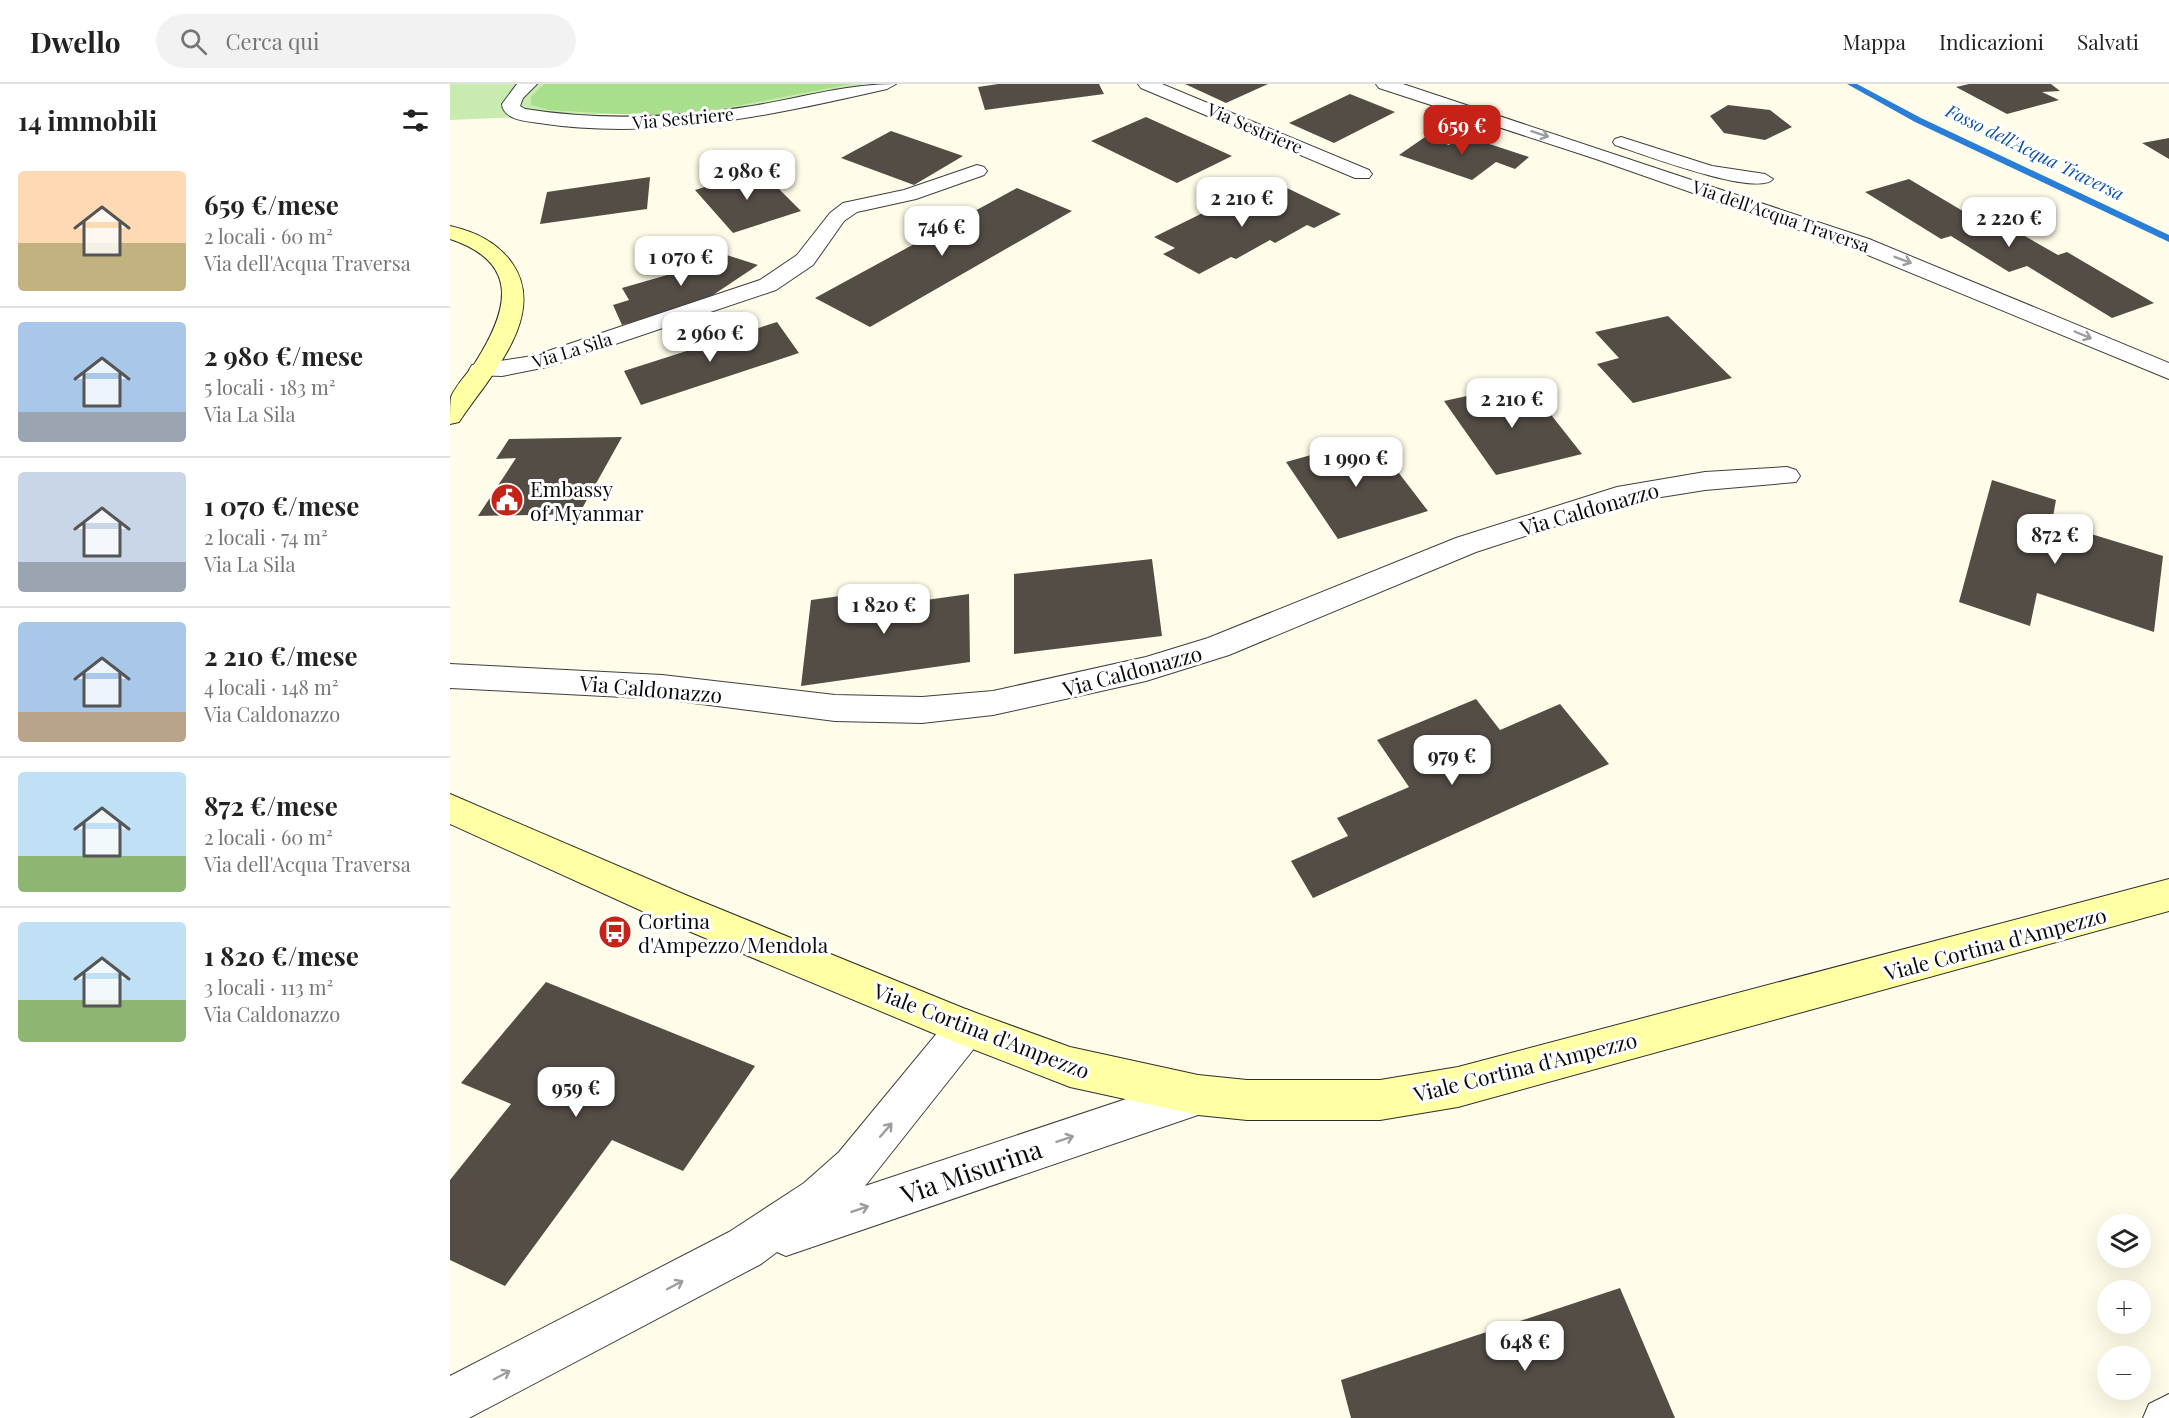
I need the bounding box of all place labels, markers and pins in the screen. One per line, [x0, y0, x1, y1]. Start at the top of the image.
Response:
pin: 659 € [1420, 105, 1504, 156]
pin: 2 980 € [692, 150, 802, 201]
pin: 2 210 € [1187, 177, 1297, 228]
pin: 2 220 € [1954, 197, 2064, 248]
pin: 746 € [900, 206, 984, 257]
pin: 1 070 € [626, 236, 736, 287]
pin: 2 960 € [655, 312, 765, 363]
pin: 2 210 € [1457, 378, 1567, 429]
pin: 1 990 € [1301, 437, 1411, 488]
place label: Embassy of Myanmar [530, 474, 644, 526]
public building icon: Embassy of Myanmar [489, 482, 525, 518]
pin: 872 € [2013, 514, 2097, 565]
pin: 1 820 € [829, 584, 939, 635]
pin: 979 € [1410, 735, 1494, 786]
place label: Cortina d'Ampezzo/Mendola [638, 906, 829, 958]
bus stop icon: Cortina d'Ampezzo/Mendola [597, 914, 633, 950]
pin: 959 € [534, 1067, 618, 1118]
pin: 648 € [1483, 1321, 1567, 1372]

